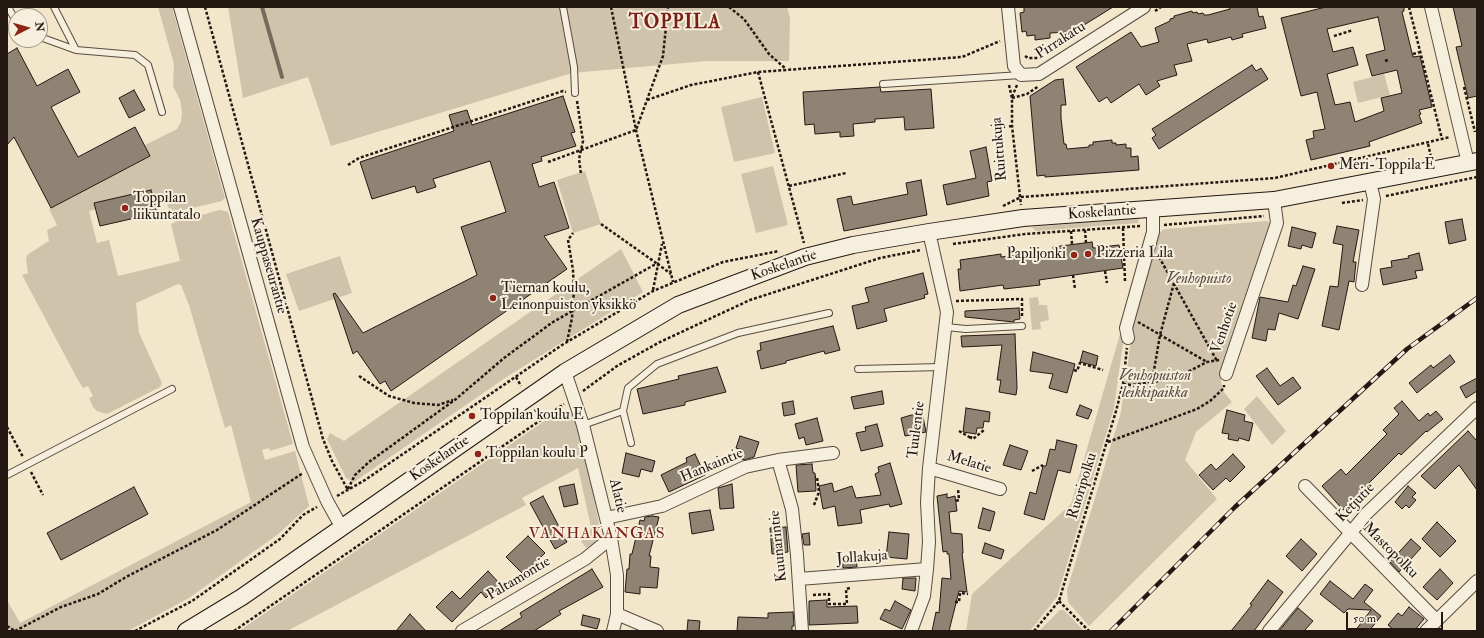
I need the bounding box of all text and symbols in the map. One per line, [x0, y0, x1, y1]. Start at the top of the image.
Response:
north arrow [8, 8, 48, 48]
district label: TOPPILA [629, 13, 721, 35]
street label: Pirrakatu [1033, 18, 1089, 64]
text: N [32, 21, 46, 32]
street label: Ruittukuja [988, 116, 1012, 182]
place label: Meri-Toppila E [1339, 157, 1435, 175]
marker: Meri-Toppila E [1326, 161, 1336, 171]
place label: Toppilan liikuntatalo [133, 190, 200, 225]
street label: Koskelantie [1067, 202, 1137, 224]
marker: Toppilan liikuntatalo [120, 203, 130, 213]
street label: Kauppaseurantie [246, 216, 290, 316]
place label: Pizzeria Lila [1096, 245, 1173, 263]
street label: Koskelantie [749, 246, 819, 286]
place label: Papiljonki [1006, 246, 1066, 264]
marker: Pizzeria Lila [1083, 249, 1093, 259]
marker: Papiljonki [1069, 250, 1079, 260]
park label: Venhopuisto [1166, 271, 1232, 289]
place label: Tiernan koulu, Leinonpuiston yksikkö [501, 280, 636, 315]
marker: Tiernan koulu, Leinonpuiston yksikkö [488, 293, 498, 303]
street label: Venhotie [1208, 300, 1242, 356]
park label: Venhopuiston leikkipaikka [1119, 368, 1191, 403]
street label: Tuulentie [905, 400, 929, 460]
place label: Toppilan koulu E [480, 407, 584, 425]
marker: Toppilan koulu E [467, 411, 477, 421]
street label: Koskelantie [407, 432, 473, 486]
place label: Toppilan koulu P [486, 445, 588, 463]
street label: Hankaintie [678, 445, 746, 487]
street label: Melatie [945, 448, 993, 478]
marker: Toppilan koulu P [473, 449, 483, 459]
street label: Ruoripolku [1064, 451, 1102, 521]
street label: Alatie [604, 477, 630, 515]
street label: Ketjutie [1333, 480, 1379, 526]
street label: Kuunarintie [766, 509, 792, 583]
street label: Mastopolku [1358, 519, 1422, 583]
district label: VANHAKANGAS [528, 525, 666, 545]
street label: Jollakuja [836, 547, 888, 569]
street label: Paltamontie [484, 553, 554, 605]
scale bar [1348, 604, 1445, 630]
text: 50 m [1353, 611, 1376, 626]

